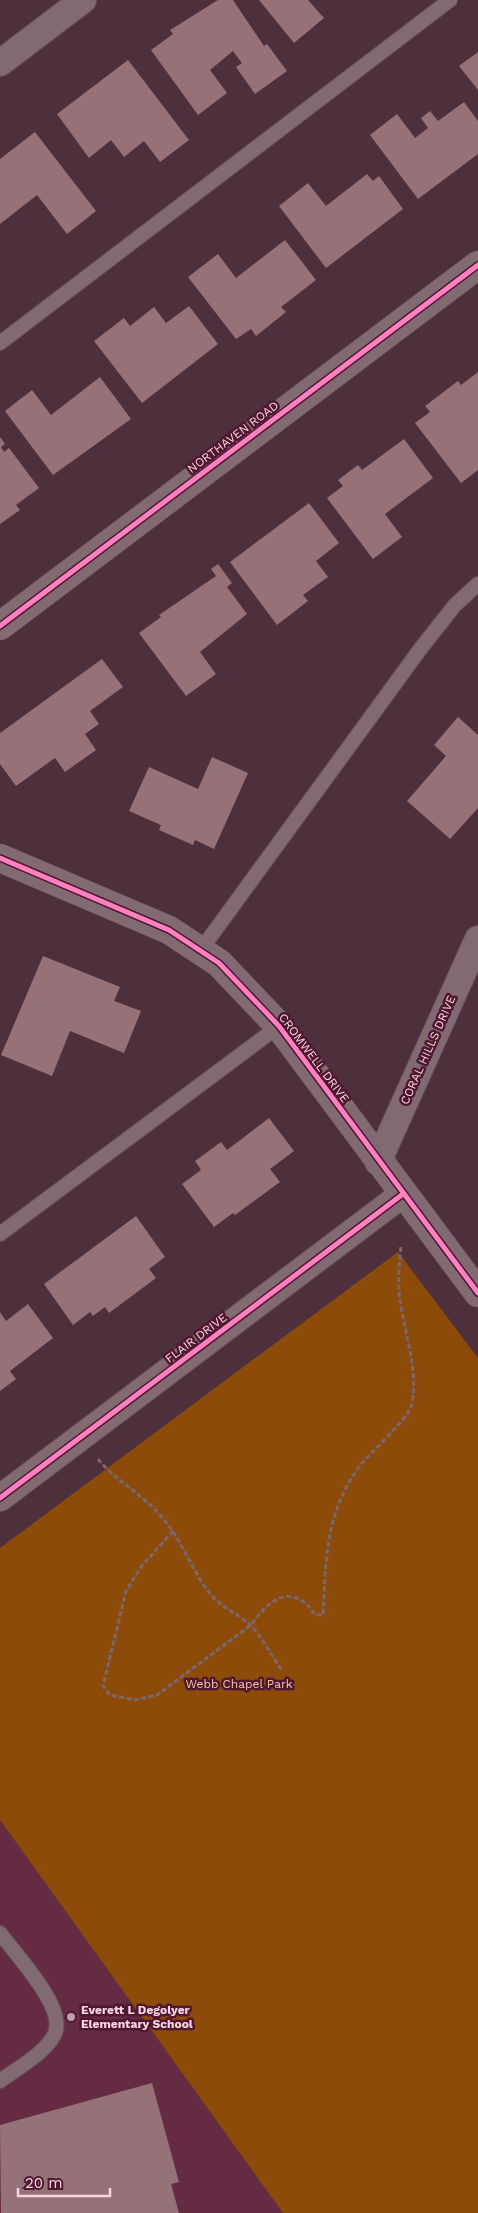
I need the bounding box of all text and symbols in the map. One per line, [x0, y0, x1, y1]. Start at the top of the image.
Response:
street label: NORTHAVEN ROAD [185, 398, 281, 476]
street label: CORAL HILLS DRIVE [398, 993, 459, 1107]
street label: CROMWELL DRIVE [276, 1011, 352, 1106]
street label: FLAIR DRIVE [162, 1310, 230, 1366]
park label: Webb Chapel Park [185, 1677, 293, 1691]
place label: Everett L Degolyer Elementary School [81, 2003, 193, 2031]
marker: Everett L Degolyer Elementary School [65, 2011, 77, 2023]
scale bar [18, 2166, 110, 2198]
text: 20 m [25, 2174, 63, 2192]

